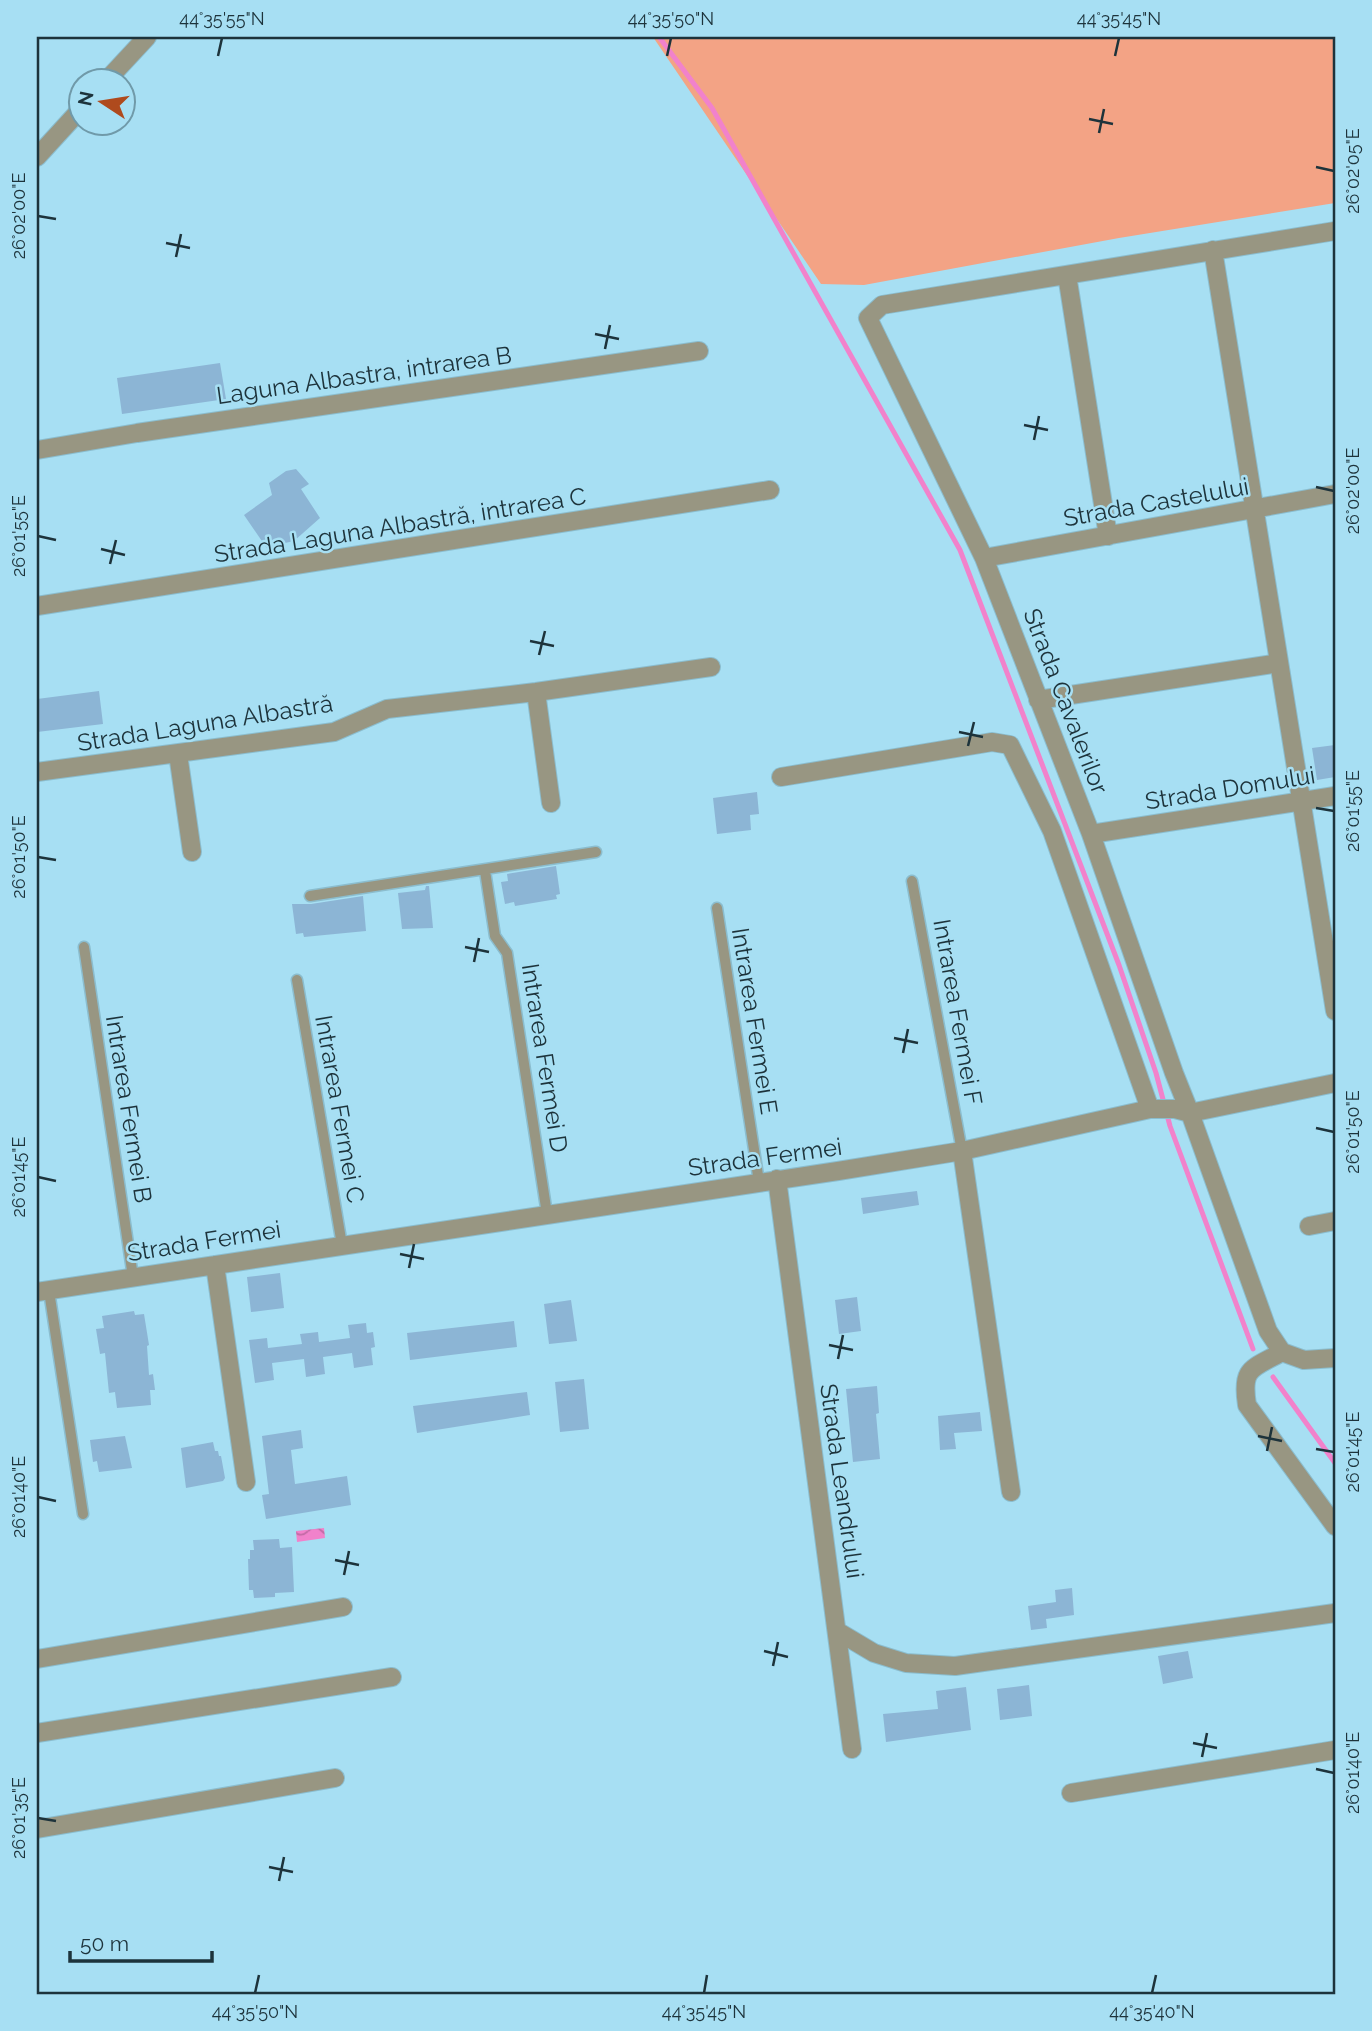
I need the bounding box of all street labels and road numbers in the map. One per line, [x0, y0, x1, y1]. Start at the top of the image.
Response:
street label: Laguna Albastra, intrarea B [215, 340, 513, 410]
street label: Strada Castelului [1061, 471, 1251, 533]
street label: Strada Laguna Albastră, intrarea C [212, 481, 588, 569]
street label: Strada Cavalerilor [1017, 604, 1115, 798]
street label: Strada Laguna Albastră [75, 688, 335, 758]
street label: Strada Domului [1143, 760, 1317, 816]
street label: Intrarea Fermei F [927, 917, 989, 1107]
street label: Intrarea Fermei E [726, 926, 784, 1116]
street label: Intrarea Fermei D [516, 961, 574, 1155]
street label: Intrarea Fermei B [100, 1013, 158, 1205]
street label: Intrarea Fermei C [309, 1013, 371, 1205]
street label: Strada Fermei [686, 1132, 844, 1182]
street label: Strada Fermei [125, 1215, 283, 1267]
street label: Strada Leandrului [814, 1382, 870, 1580]

